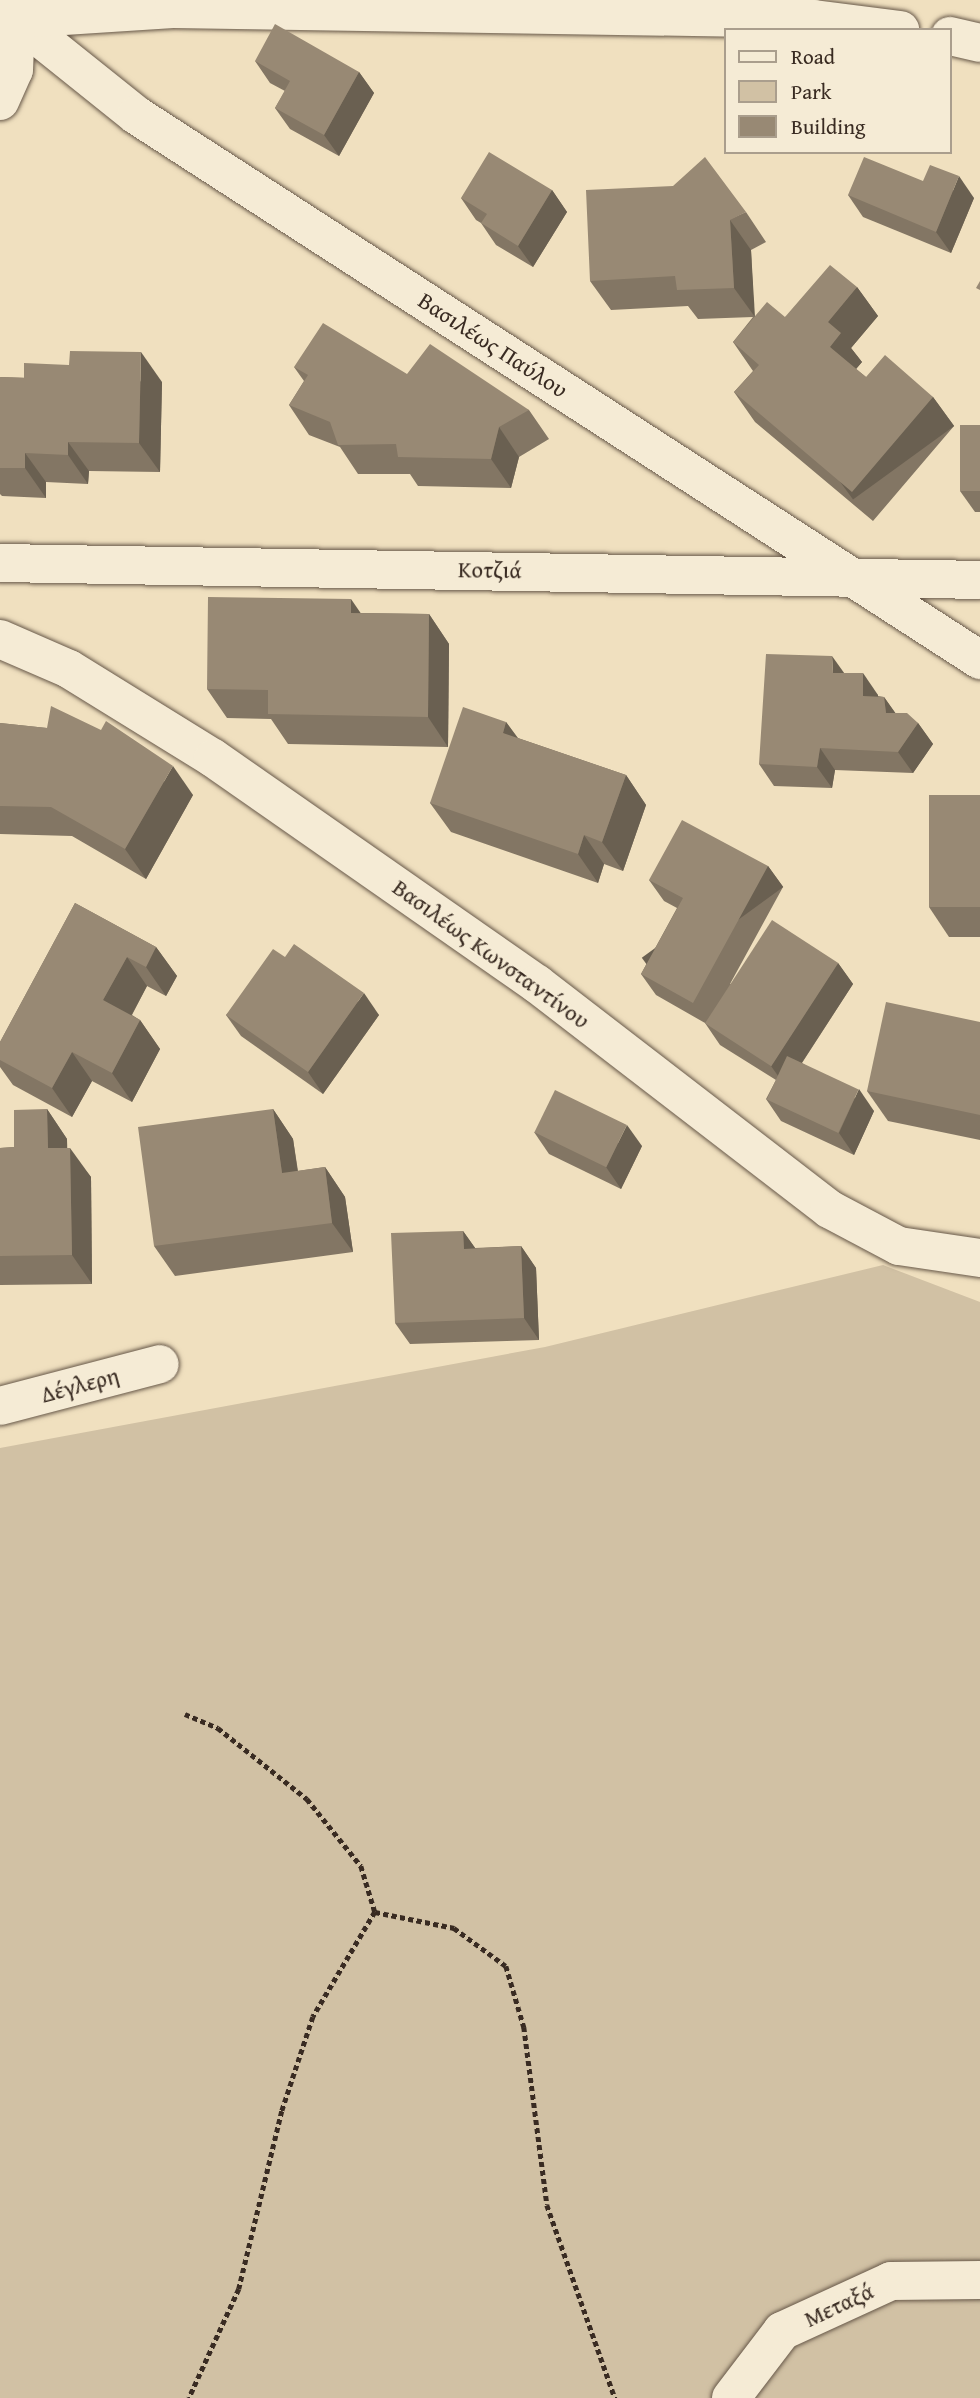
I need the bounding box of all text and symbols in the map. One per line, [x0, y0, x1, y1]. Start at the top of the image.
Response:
legend [724, 28, 952, 154]
text: Road [791, 41, 835, 72]
text: Park [791, 76, 832, 107]
text: Building [791, 111, 865, 142]
street label: Βασιλέως Παύλου [413, 287, 573, 403]
street label: Κοτζιά [458, 556, 522, 584]
street label: Βασιλέως Κωνσταντίνου [387, 873, 595, 1035]
street label: Δέγλερη [38, 1361, 122, 1409]
street label: Μεταξά [800, 2277, 878, 2333]

